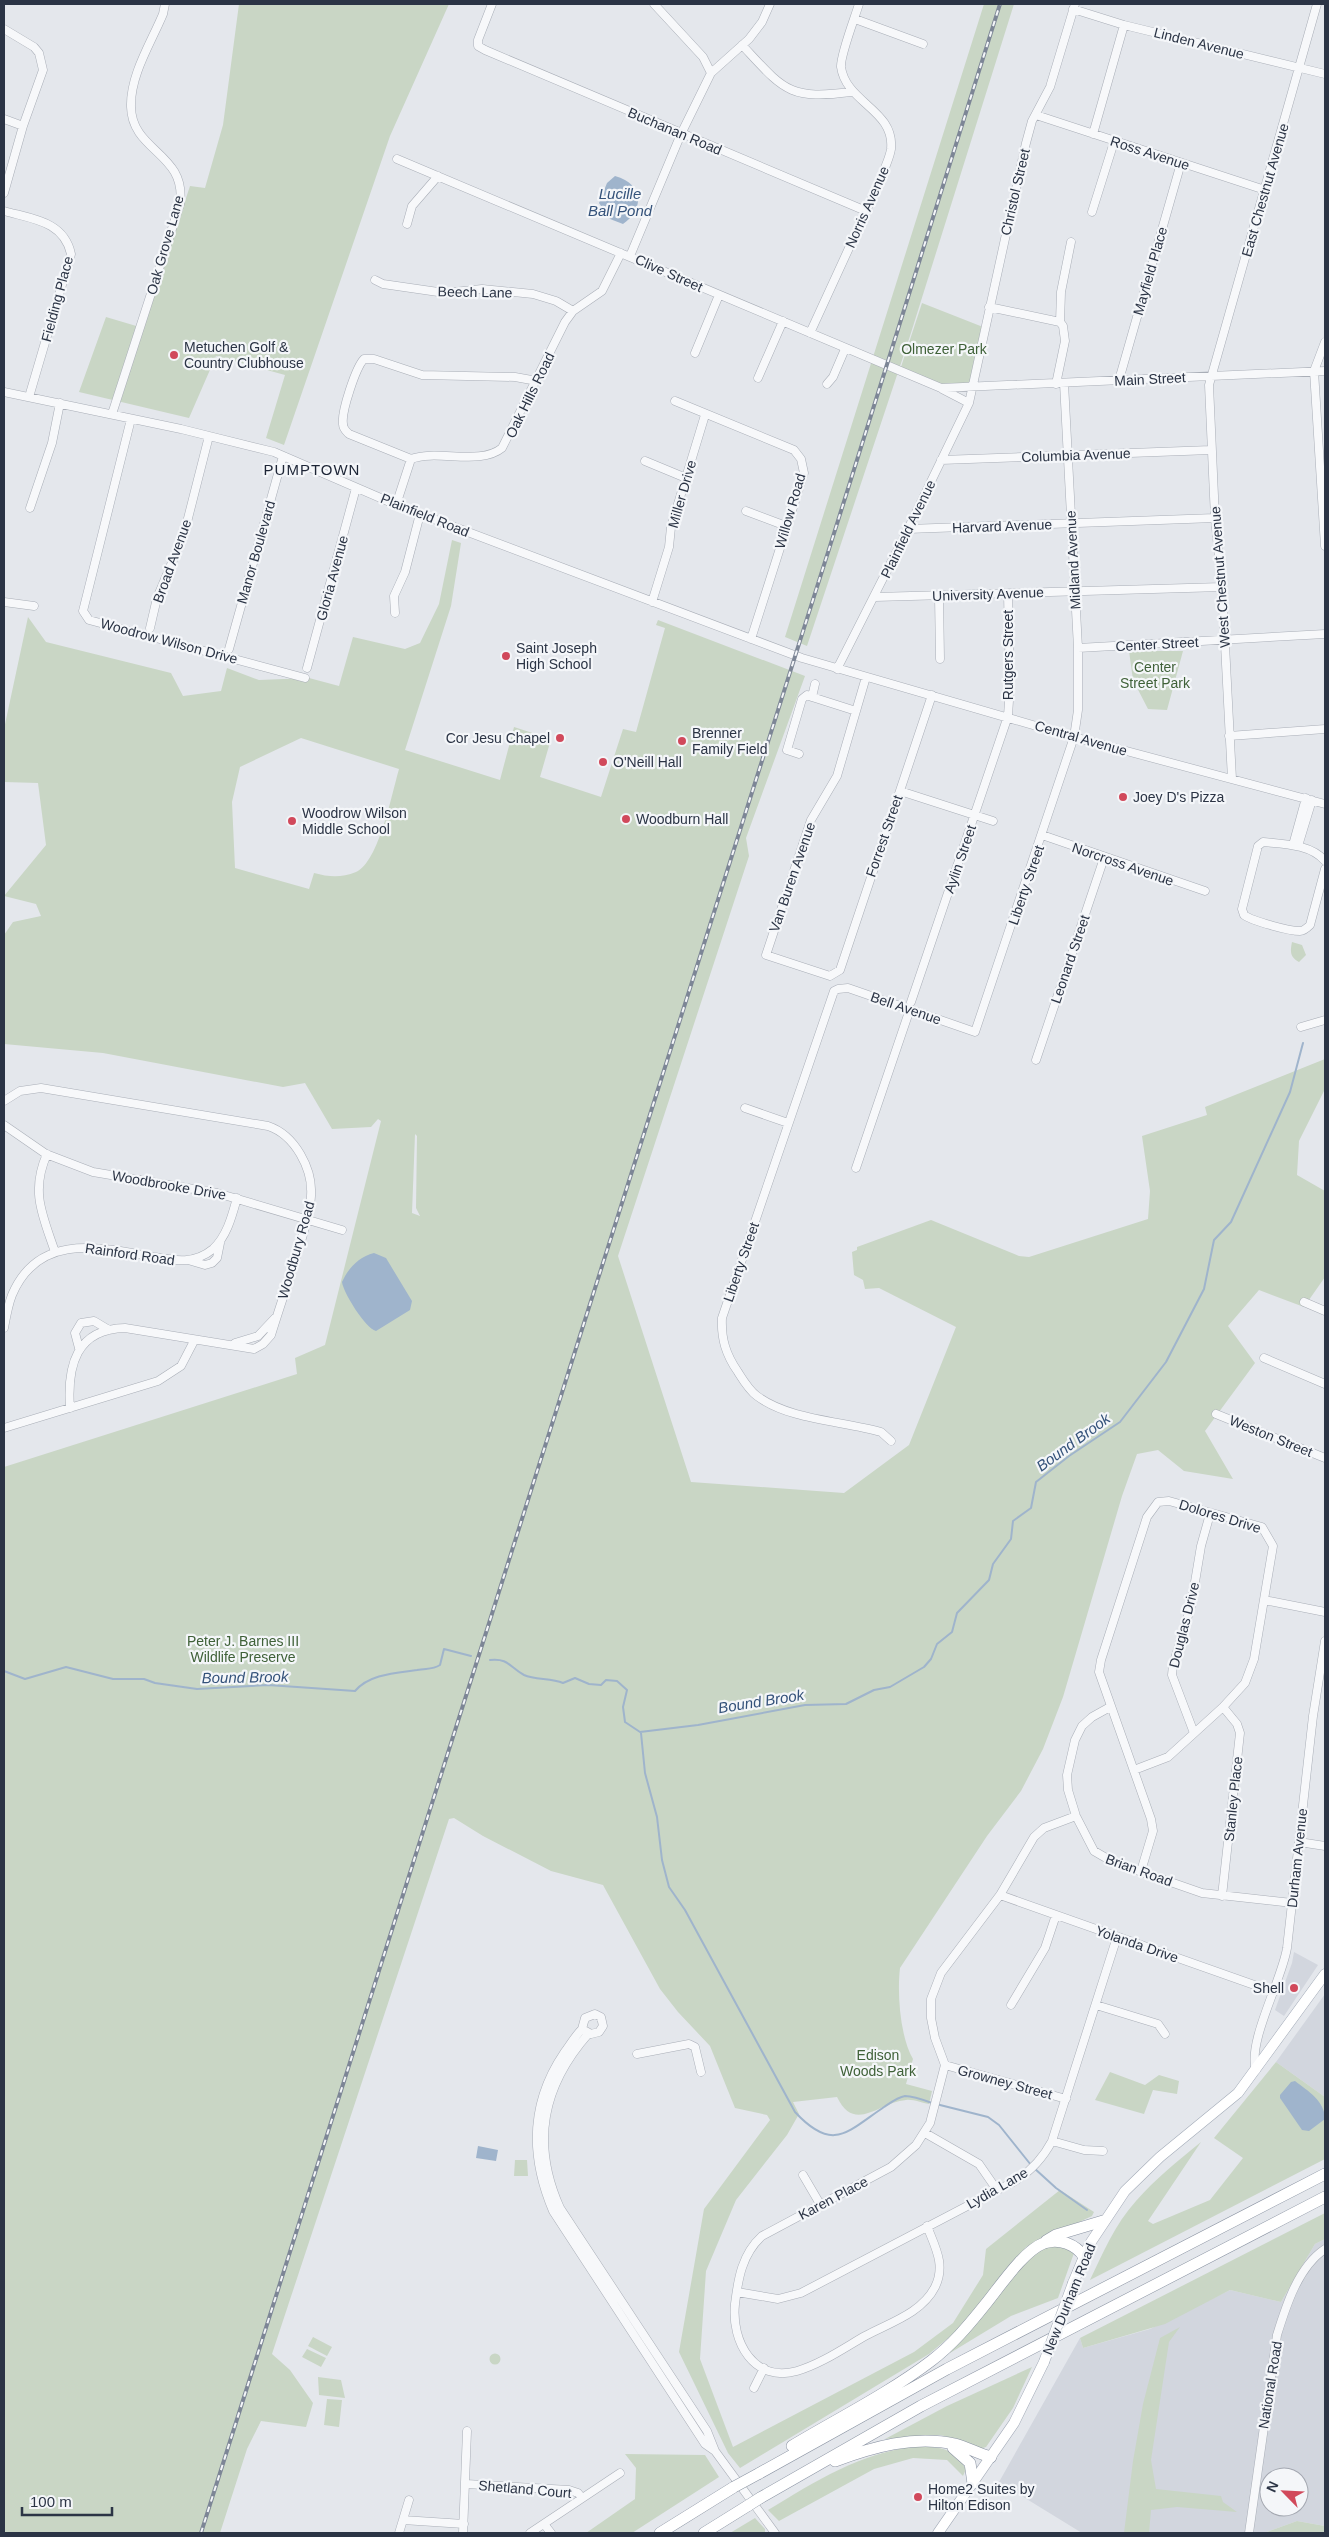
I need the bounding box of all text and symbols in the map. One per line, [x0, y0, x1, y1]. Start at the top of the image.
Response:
street label: Linden Avenue [1152, 24, 1246, 62]
street label: Buchanan Road [626, 104, 724, 158]
street label: East Chestnut Avenue [1238, 121, 1292, 259]
street label: Ross Avenue [1108, 133, 1192, 173]
street label: Christol Street [997, 147, 1033, 237]
street label: Norris Avenue [842, 164, 892, 250]
water label: Lucille Ball Pond [588, 185, 653, 219]
street label: Oak Grove Lane [143, 193, 187, 297]
street label: Mayfield Place [1130, 225, 1170, 317]
street label: Clive Street [633, 251, 705, 295]
street label: Fielding Place [38, 254, 76, 344]
street label: Beech Lane [437, 283, 513, 301]
place label: Metuchen Golf & Country Clubhouse [184, 339, 304, 371]
park label: Olmezer Park [901, 341, 988, 357]
marker: Metuchen Golf & Country Clubhouse [168, 349, 180, 361]
street label: Oak Hills Road [502, 350, 558, 440]
street label: Main Street [1114, 369, 1186, 389]
street label: Columbia Avenue [1021, 445, 1131, 465]
street label: Miller Drive [665, 458, 699, 530]
district label: PUMPTOWN [264, 461, 360, 478]
street label: Willow Road [772, 471, 808, 551]
street label: Plainfield Avenue [877, 477, 939, 581]
street label: Plainfield Road [378, 490, 472, 540]
street label: Manor Boulevard [234, 499, 278, 605]
street label: West Chestnut Avenue [1207, 505, 1233, 648]
street label: Midland Avenue [1062, 510, 1084, 610]
street label: Harvard Avenue [952, 516, 1053, 536]
street label: Broad Avenue [149, 517, 195, 605]
street label: Gloria Avenue [313, 533, 351, 622]
street label: University Avenue [932, 584, 1044, 604]
street label: Rutgers Street [1000, 610, 1016, 700]
street label: Woodrow Wilson Drive [99, 615, 240, 667]
street label: Center Street [1115, 634, 1199, 654]
place label: Saint Joseph High School [516, 640, 597, 672]
marker: Saint Joseph High School [500, 650, 512, 662]
park label: Center Street Park [1120, 659, 1191, 691]
street label: Central Avenue [1033, 717, 1129, 759]
place label: Brenner Family Field [692, 725, 767, 757]
place label: Cor Jesu Chapel [446, 730, 550, 746]
marker: Cor Jesu Chapel [554, 732, 566, 744]
marker: Brenner Family Field [676, 735, 688, 747]
place label: O'Neill Hall [613, 754, 682, 770]
marker: O'Neill Hall [597, 756, 609, 768]
place label: Joey D's Pizza [1133, 789, 1225, 805]
marker: Joey D's Pizza [1117, 791, 1129, 803]
street label: Forrest Street [863, 793, 906, 879]
place label: Woodrow Wilson Middle School [302, 805, 407, 837]
place label: Woodburn Hall [636, 811, 728, 827]
marker: Woodburn Hall [620, 813, 632, 825]
marker: Woodrow Wilson Middle School [286, 815, 298, 827]
street label: Van Buren Avenue [766, 820, 818, 934]
street label: Aylin Street [941, 823, 979, 895]
street label: Norcross Avenue [1070, 839, 1176, 889]
street label: Liberty Street [1005, 843, 1047, 927]
street label: Leonard Street [1047, 913, 1093, 1005]
street label: Bell Avenue [869, 988, 944, 1028]
street label: Woodbrooke Drive [111, 1167, 228, 1203]
street label: Woodbury Road [274, 1199, 318, 1301]
street label: Liberty Street [720, 1220, 762, 1304]
street label: Rainford Road [84, 1240, 176, 1268]
water label: Bound Brook [1033, 1409, 1114, 1474]
street label: Weston Street [1227, 1412, 1315, 1460]
street label: Dolores Drive [1177, 1496, 1263, 1536]
street label: Douglas Drive [1166, 1580, 1202, 1670]
park label: Peter J. Barnes III Wildlife Preserve [187, 1633, 299, 1665]
water label: Bound Brook [201, 1668, 290, 1686]
water label: Bound Brook [717, 1686, 807, 1716]
street label: Stanley Place [1221, 1755, 1245, 1842]
street label: Durham Avenue [1284, 1807, 1310, 1909]
street label: Brian Road [1103, 1851, 1175, 1889]
street label: Yolanda Drive [1093, 1922, 1181, 1966]
place label: Shell [1253, 1980, 1284, 1996]
marker: Shell [1288, 1982, 1300, 1994]
park label: Edison Woods Park [840, 2047, 917, 2079]
street label: Growney Street [956, 2062, 1054, 2102]
street label: Lydia Lane [964, 2164, 1031, 2212]
street label: Karen Place [796, 2173, 871, 2223]
street label: New Durham Road [1039, 2241, 1099, 2357]
street label: National Road [1255, 2340, 1285, 2430]
north arrow [1259, 2467, 1309, 2517]
street label: Shetland Court [478, 2477, 572, 2501]
text: N [1263, 2479, 1281, 2495]
place label: Home2 Suites by Hilton Edison [928, 2481, 1035, 2513]
scale bar [22, 2484, 112, 2516]
marker: Home2 Suites by Hilton Edison [912, 2491, 924, 2503]
text: 100 m [30, 2493, 72, 2510]

